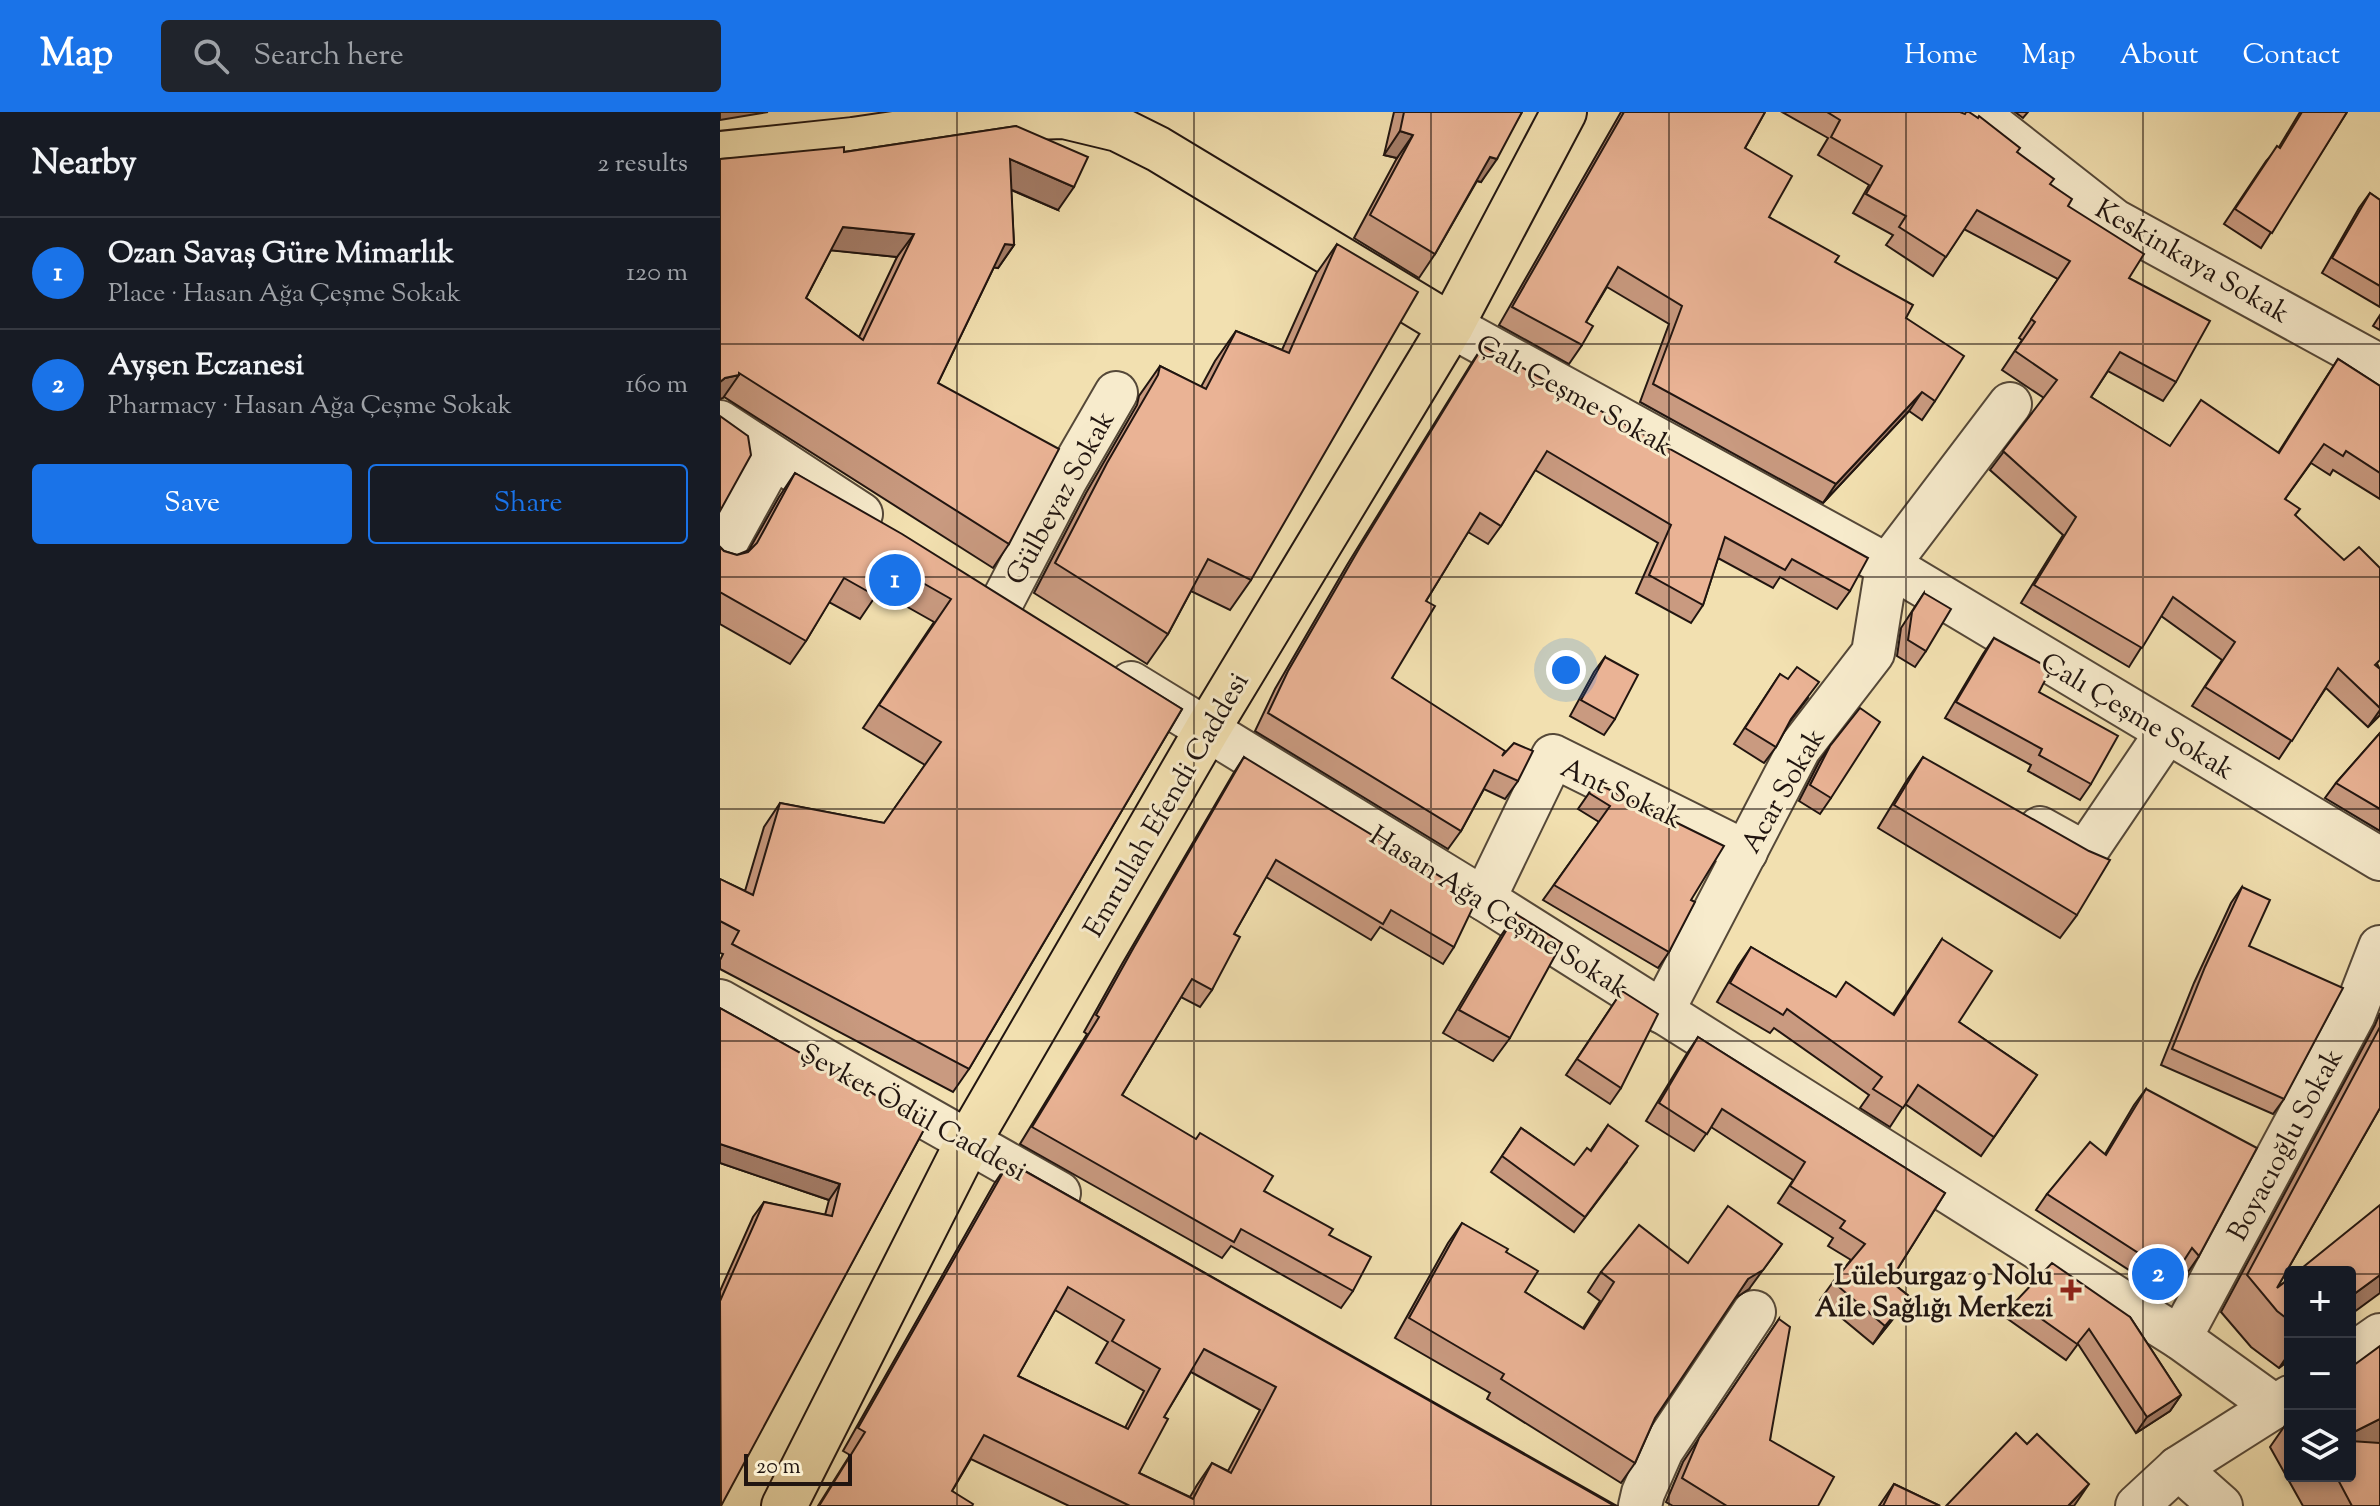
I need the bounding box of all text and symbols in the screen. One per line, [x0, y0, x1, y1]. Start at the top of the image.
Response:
search box [161, 20, 721, 92]
text: Map [40, 29, 113, 83]
icon: search [189, 34, 233, 78]
text: Search here [253, 35, 404, 78]
text: Home [1904, 36, 1978, 76]
text: Map [2022, 36, 2076, 76]
text: About [2120, 36, 2198, 76]
text: Contact [2242, 36, 2340, 76]
text: Nearby [32, 140, 137, 189]
text: 2 results [597, 146, 688, 183]
street label: Keskinkaya Sokak [2087, 191, 2296, 335]
text: Ozan Savaş Güre Mimarlık [108, 233, 454, 276]
text: 1 [54, 255, 62, 292]
text: 120 m [626, 255, 688, 292]
text: Place · Hasan Ağa Çeşme Sokak [108, 276, 461, 313]
street label: Çalı Çeşme Sokak [1468, 326, 1679, 467]
text: Ayşen Eczanesi [108, 345, 304, 388]
text: 2 [52, 367, 64, 404]
text: 160 m [625, 367, 688, 404]
text: Pharmacy · Hasan Ağa Çeşme Sokak [108, 388, 512, 425]
street label: Gülbeyaz Sokak [997, 404, 1126, 593]
button: Save [32, 464, 352, 544]
button: Share [368, 464, 688, 544]
pin: 1 [869, 550, 921, 610]
street label: Çalı Çeşme Sokak [2032, 644, 2241, 791]
your location [1546, 650, 1586, 690]
street label: Emrullah Efendi Caddesi [1075, 665, 1260, 945]
street label: Acar Sokak [1733, 722, 1836, 861]
street label: Ant Sokak [1553, 749, 1688, 840]
street label: Hasan Ağa Çeşme Sokak [1361, 817, 1636, 1010]
street label: Şevket Ödül Caddesi [792, 1035, 1033, 1193]
street label: Boyacıoğlu Sokak [2219, 1042, 2354, 1249]
pin: 2 [2132, 1244, 2184, 1304]
place label: Lüleburgaz 9 Nolu Aile Sağlığı Merkezi [1815, 1257, 2054, 1329]
map controls [2284, 1266, 2356, 1482]
button: + [2284, 1266, 2356, 1338]
marker: Lüleburgaz 9 Nolu Aile Sağlığı Merkezi [2060, 1279, 2082, 1301]
button: − [2284, 1338, 2356, 1410]
button: layers [2284, 1410, 2356, 1482]
scale bar [744, 1450, 852, 1486]
text: 20 m [756, 1452, 801, 1484]

